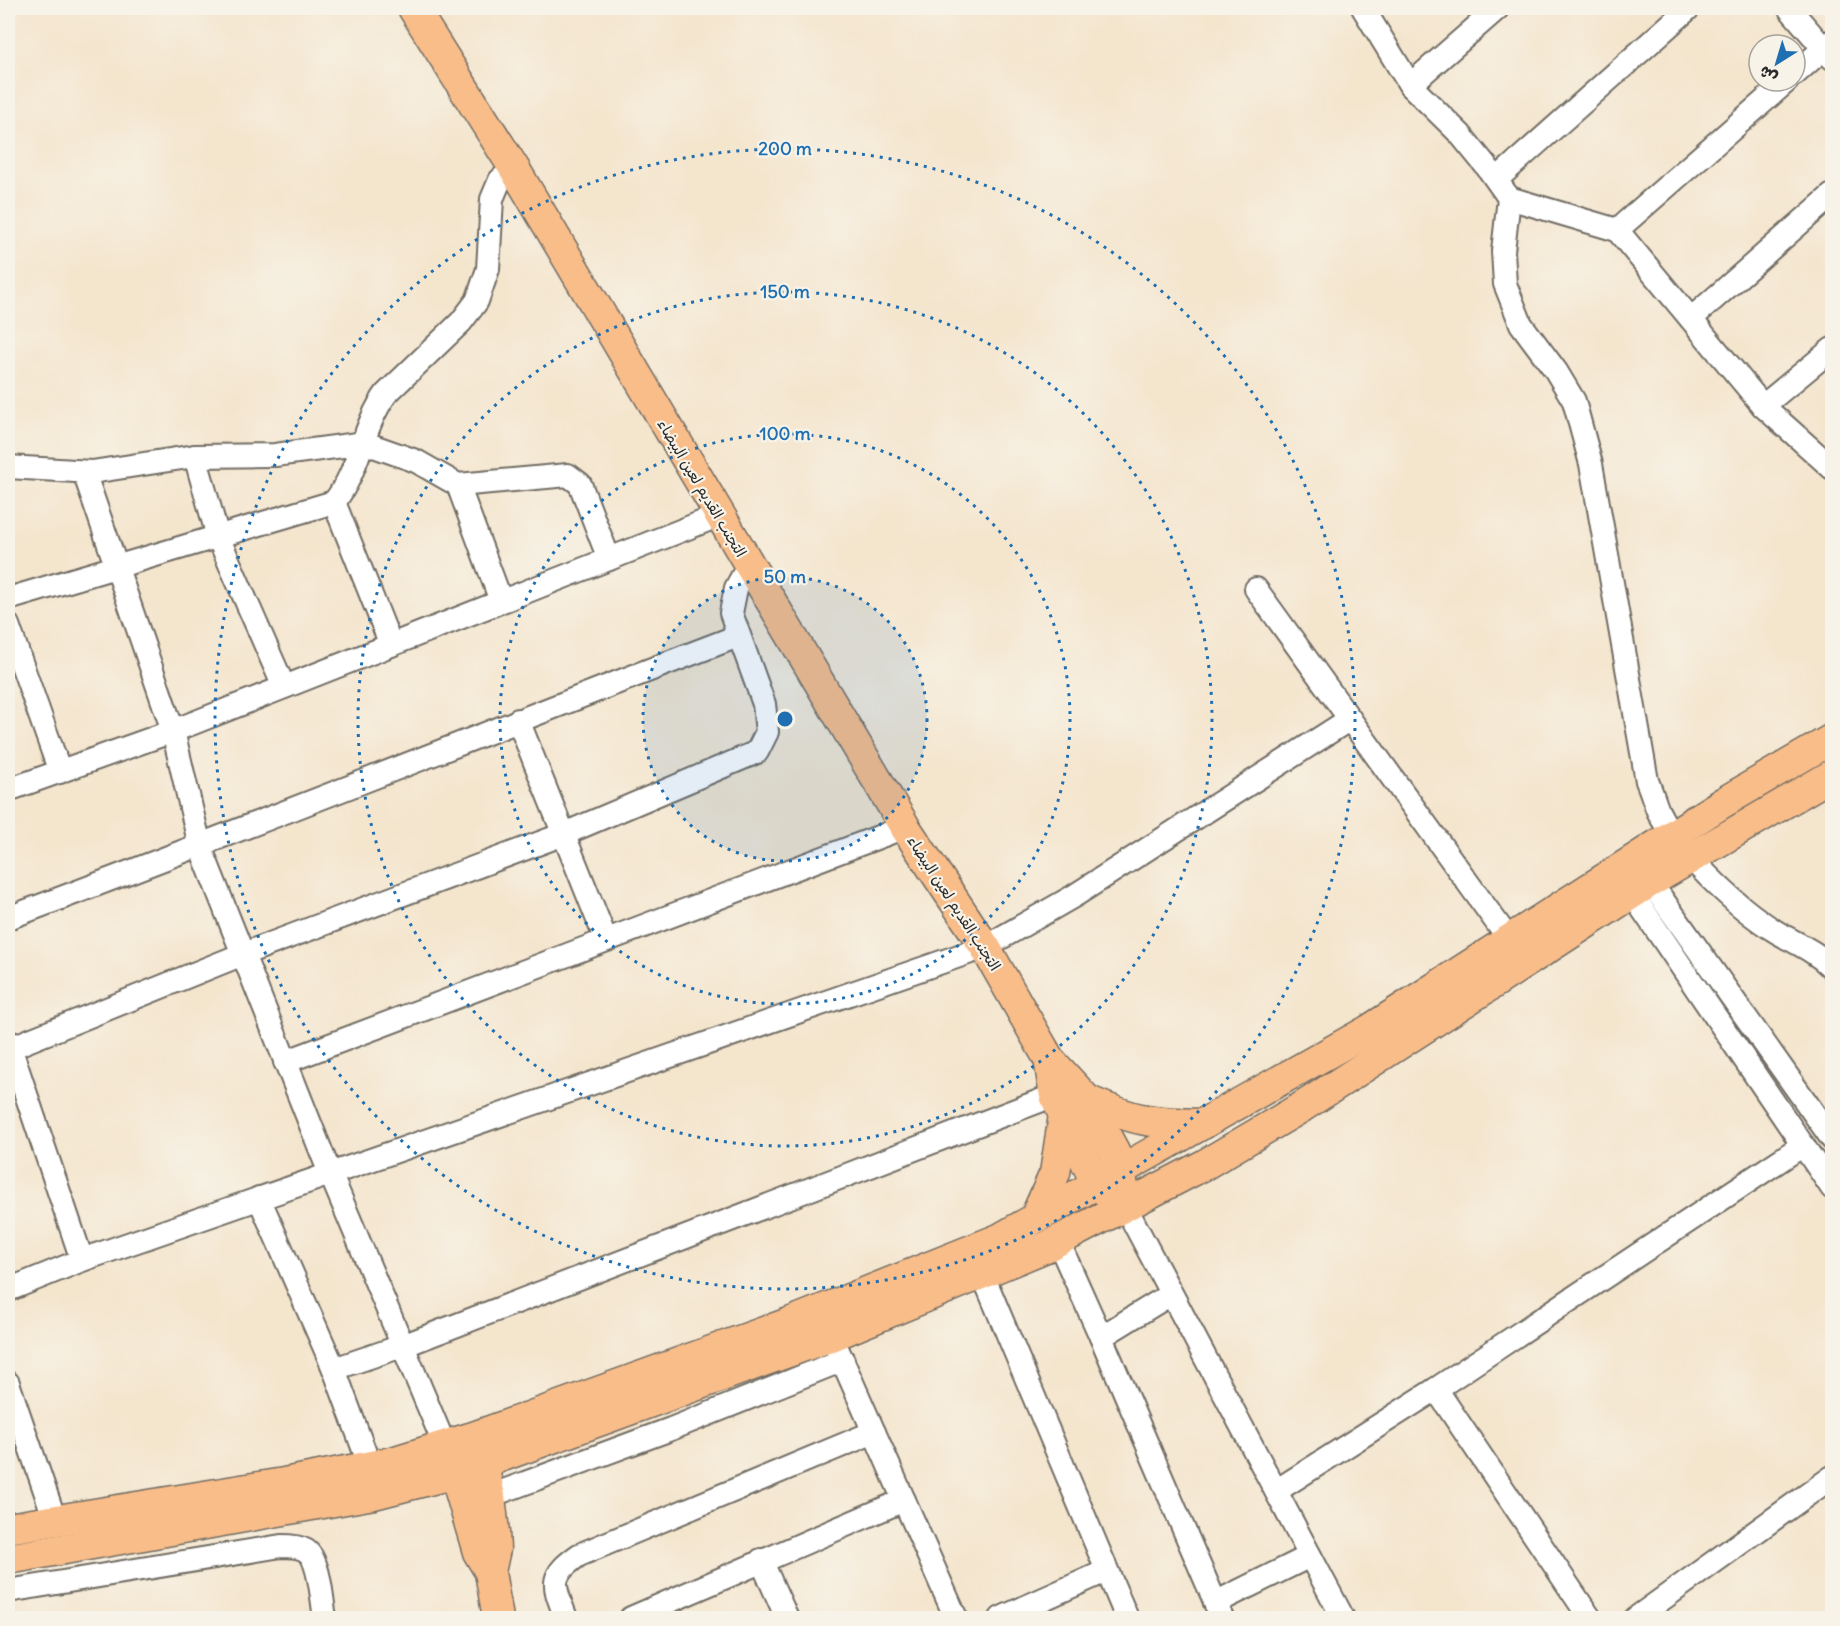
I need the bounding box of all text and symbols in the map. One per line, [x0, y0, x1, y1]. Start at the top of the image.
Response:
north arrow [1747, 33, 1807, 93]
text: ش [1755, 62, 1781, 88]
text: 200 m [758, 137, 812, 160]
text: 150 m [760, 280, 810, 303]
street label: التجنب القديم لعين البيضاء [652, 416, 751, 561]
text: 100 m [760, 422, 811, 445]
text: 50 m [764, 565, 806, 588]
centre of rings [775, 709, 795, 729]
street label: التجنب القديم لعين البيضاء [901, 832, 1005, 975]

